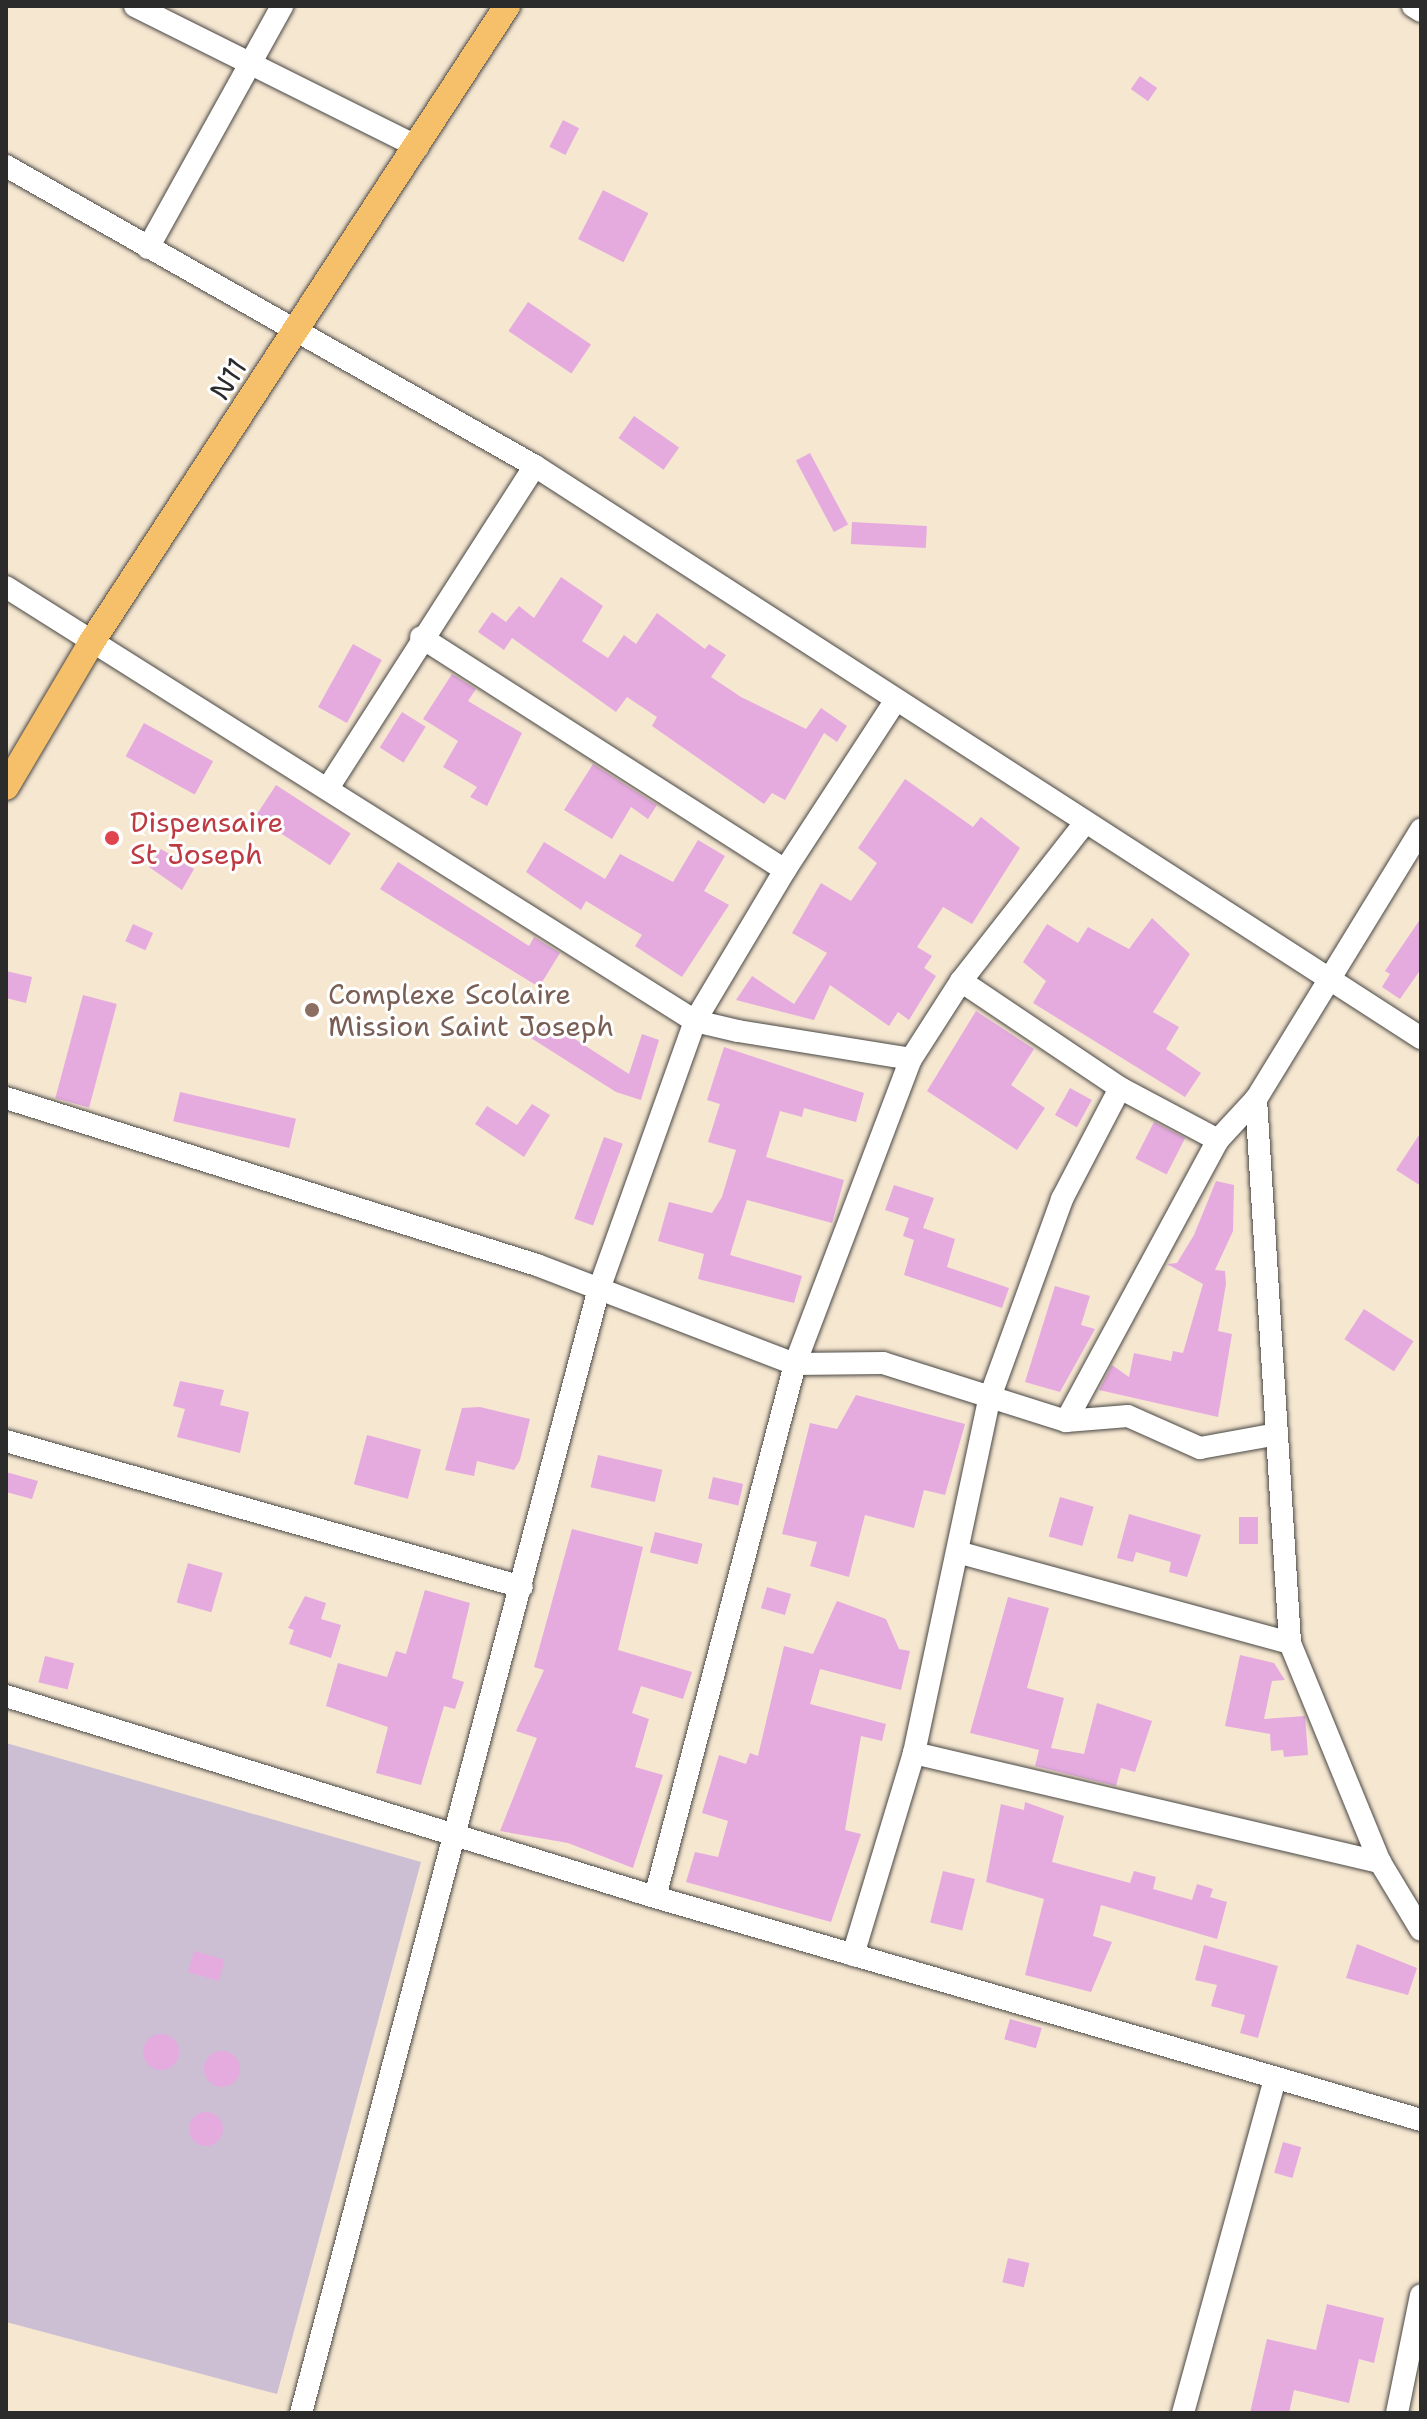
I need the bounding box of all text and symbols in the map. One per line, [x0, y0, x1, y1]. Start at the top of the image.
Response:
street label: N11 [202, 352, 254, 406]
place label: Dispensaire St Joseph [130, 805, 283, 871]
marker: Dispensaire St Joseph [101, 827, 123, 849]
place label: Complexe Scolaire Mission Saint Joseph [328, 977, 614, 1043]
marker: Complexe Scolaire Mission Saint Joseph [303, 1001, 321, 1019]

